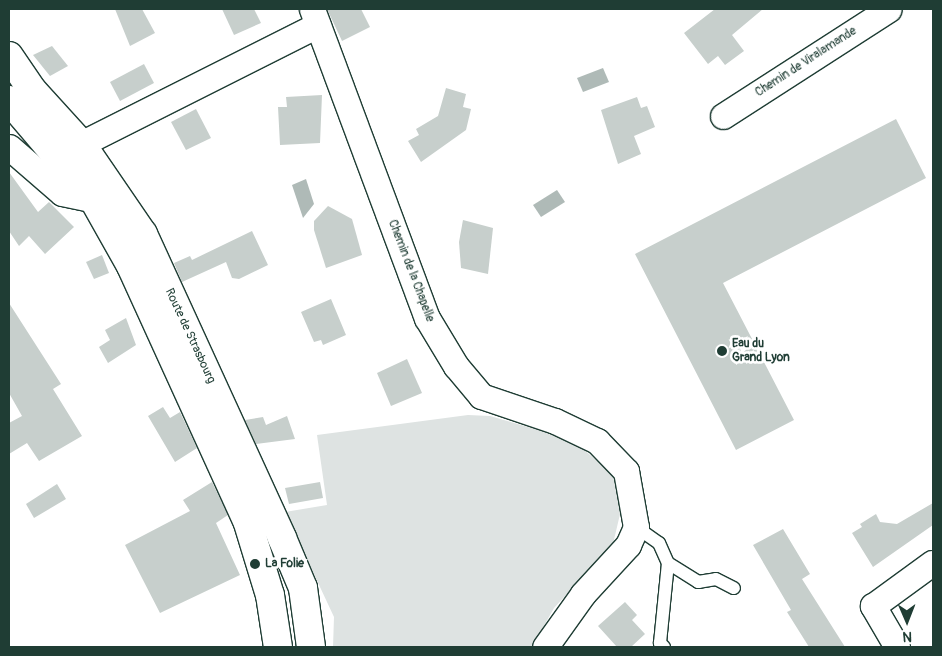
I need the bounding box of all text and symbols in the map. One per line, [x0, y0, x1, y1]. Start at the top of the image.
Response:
street label: Chemin de Viralamande [753, 24, 859, 100]
street label: Chemin de la Chapelle [385, 218, 437, 324]
street label: Route de Strasbourg [162, 286, 218, 386]
place label: Eau du Grand Lyon [732, 337, 790, 365]
marker: Eau du Grand Lyon [716, 345, 728, 357]
place label: La Folie [265, 557, 304, 571]
marker: La Folie [249, 558, 261, 570]
north arrow [882, 596, 932, 646]
text: N [902, 628, 912, 645]

